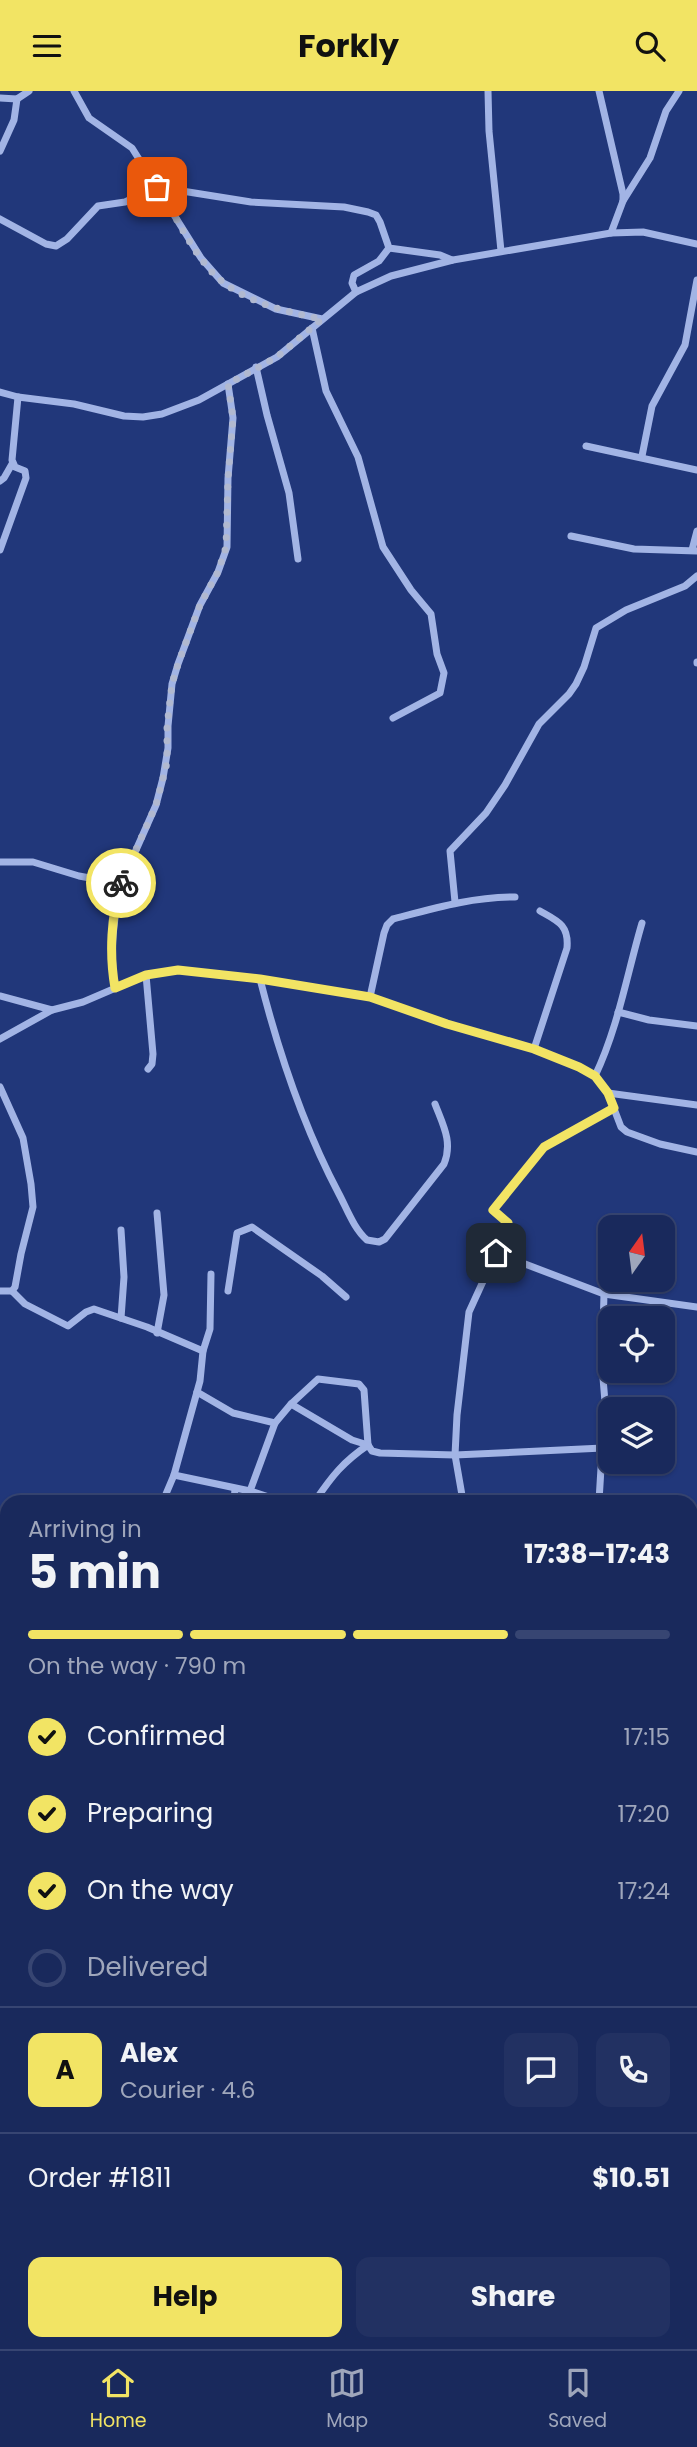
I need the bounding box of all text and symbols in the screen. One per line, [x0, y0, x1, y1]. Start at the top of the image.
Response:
text: Forkly [298, 23, 399, 68]
icon: menu [28, 27, 66, 65]
icon: search [631, 27, 669, 65]
pin [127, 157, 187, 217]
icon: bag [138, 168, 176, 206]
courier [86, 848, 156, 918]
icon: bike [102, 864, 140, 902]
north arrow [598, 1215, 676, 1291]
map controls [598, 1215, 675, 1474]
pin [466, 1223, 526, 1283]
icon: home [477, 1234, 515, 1272]
button: locate [598, 1306, 675, 1383]
button: layers [598, 1397, 675, 1474]
text: Arriving in [28, 1513, 142, 1545]
text: 17:38–17:43 [524, 1536, 670, 1572]
text: 5 min [28, 1540, 161, 1604]
text: On the way · 790 m [28, 1650, 246, 1682]
icon: check [28, 1718, 66, 1756]
text: Confirmed [87, 1718, 225, 1754]
text: 17:15 [623, 1721, 670, 1753]
icon: check [28, 1795, 66, 1833]
text: Preparing [87, 1795, 213, 1831]
text: 17:20 [618, 1798, 670, 1830]
icon: check [28, 1872, 66, 1910]
text: On the way [87, 1872, 234, 1908]
text: 17:24 [617, 1875, 670, 1907]
text: Delivered [87, 1949, 208, 1985]
button: chat [504, 2033, 578, 2107]
button: phone [596, 2033, 670, 2107]
text: Alex [120, 2035, 178, 2071]
text: A [55, 2052, 75, 2088]
text: Courier · 4.6 [120, 2074, 255, 2106]
text: Order #1811 [28, 2160, 172, 2196]
text: $10.51 [592, 2160, 670, 2196]
button: Help [28, 2257, 342, 2337]
button: Share [356, 2257, 670, 2337]
tab: Home [90, 2364, 147, 2435]
tab: Map [326, 2364, 368, 2435]
tab: Saved [548, 2364, 607, 2435]

